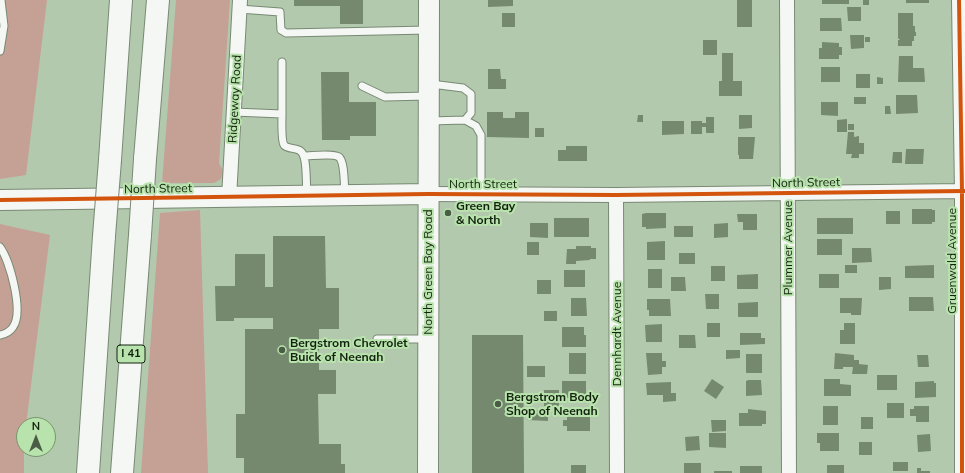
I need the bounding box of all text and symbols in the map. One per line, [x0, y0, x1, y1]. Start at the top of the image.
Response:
street label: Ridgeway Road [225, 54, 245, 144]
street label: North Street [772, 175, 840, 191]
street label: North Street [449, 177, 517, 191]
street label: North Street [124, 181, 192, 197]
place label: Green Bay & North [456, 199, 515, 227]
street label: Plummer Avenue [781, 201, 795, 295]
marker: Green Bay & North [443, 208, 453, 218]
street label: Gruenwald Avenue [945, 208, 959, 314]
street label: North Green Bay Road [421, 209, 435, 335]
street label: Dennhardt Avenue [610, 282, 624, 386]
place label: Bergstrom Chevrolet Buick of Neenah [290, 336, 408, 364]
road number: I 41 [117, 345, 145, 363]
marker: Bergstrom Chevrolet Buick of Neenah [277, 345, 287, 355]
place label: Bergstrom Body Shop of Neenah [506, 390, 599, 418]
marker: Bergstrom Body Shop of Neenah [493, 399, 503, 409]
north arrow [16, 417, 56, 457]
text: N [32, 419, 40, 433]

